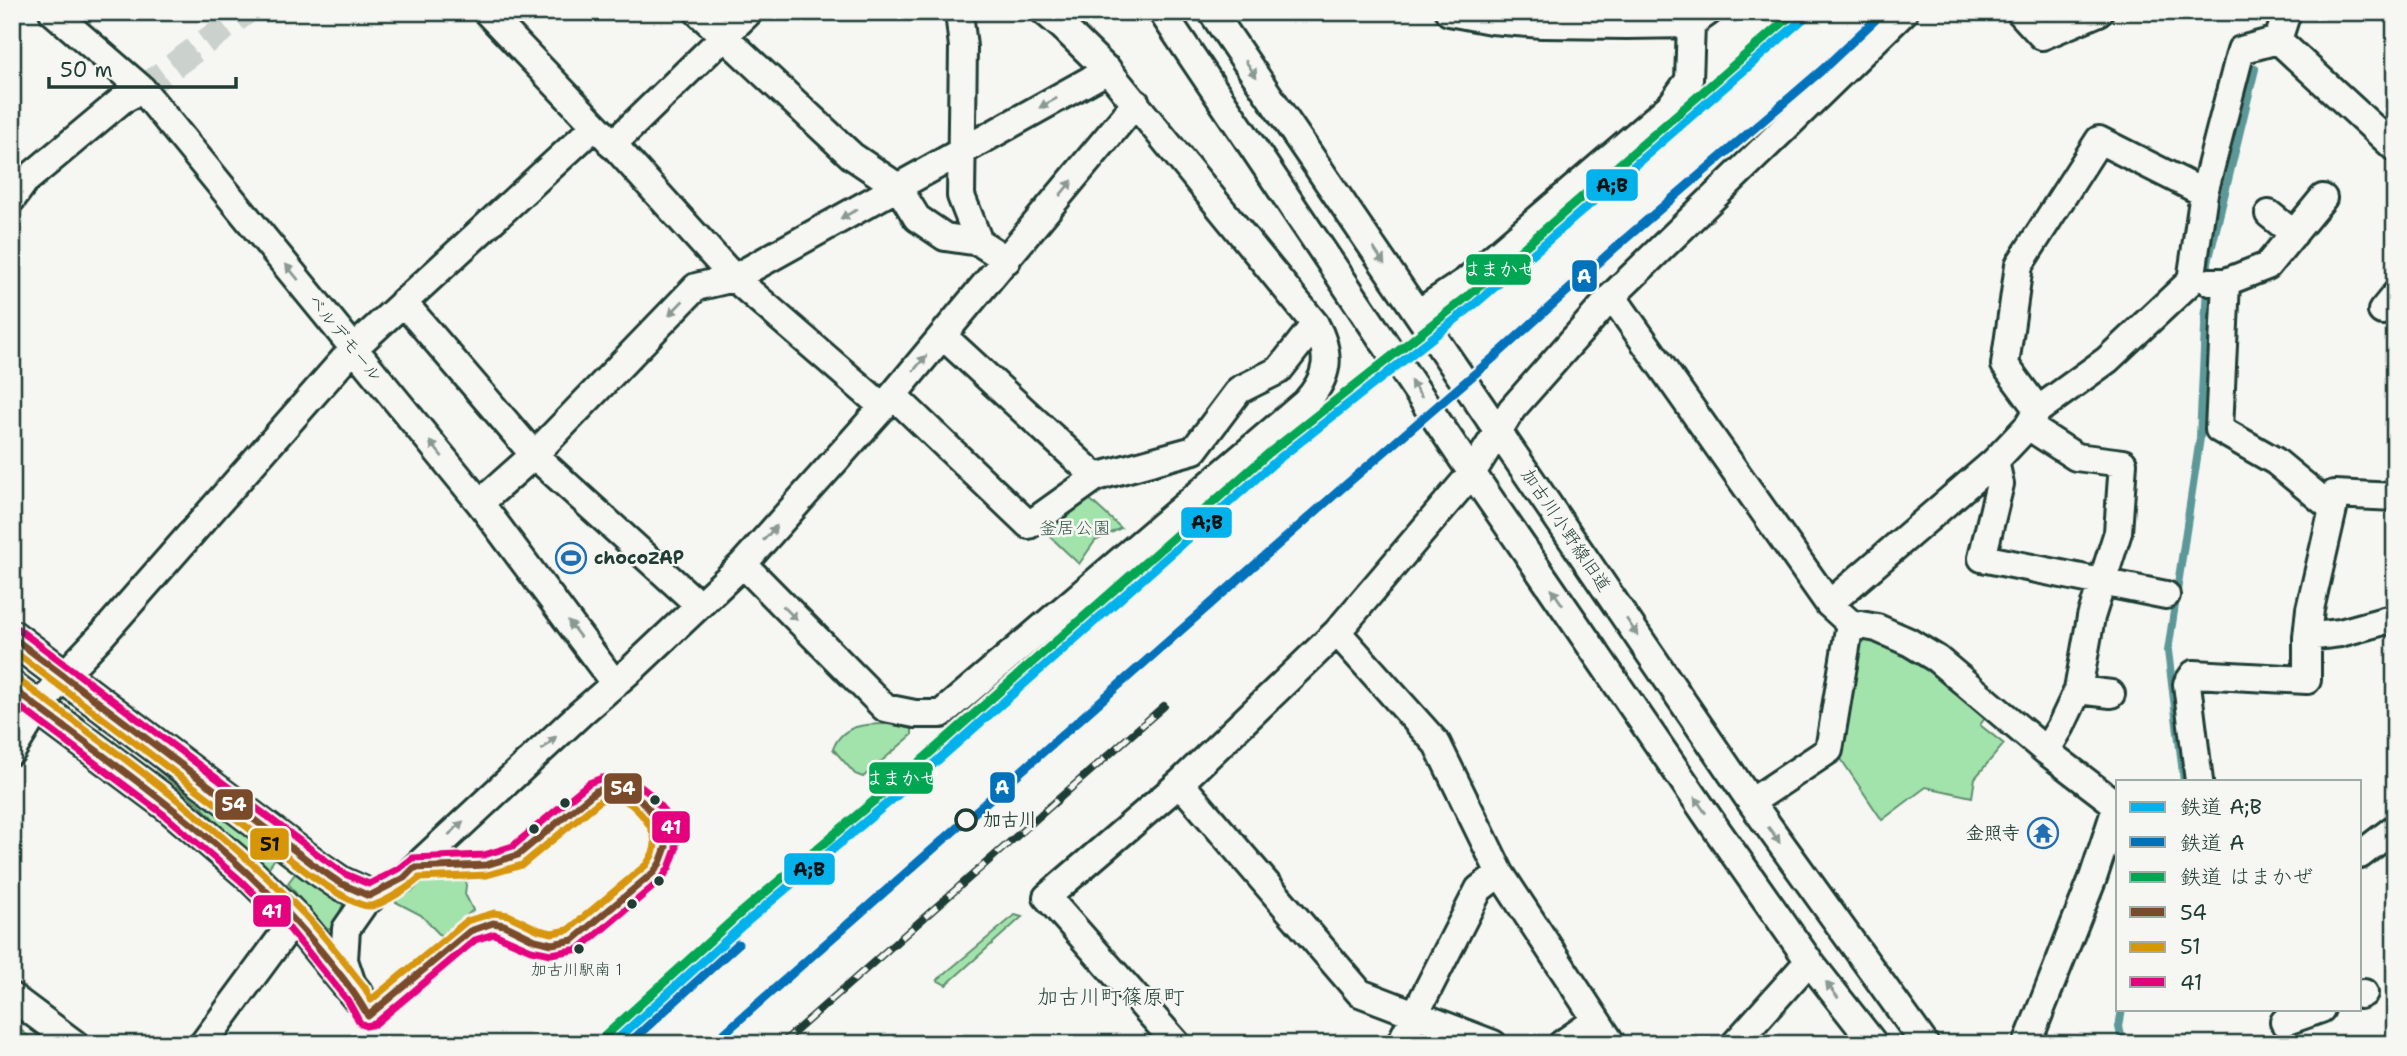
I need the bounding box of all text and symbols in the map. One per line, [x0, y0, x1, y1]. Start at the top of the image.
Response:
scale bar [49, 46, 236, 90]
text: 50 m [60, 56, 113, 84]
one-way arrow [1244, 59, 1257, 78]
one-way arrow [1038, 97, 1058, 109]
line badge: A;B [1585, 168, 1639, 202]
text: A;B [1596, 173, 1628, 198]
one-way arrow [1058, 179, 1073, 196]
one-way arrow [840, 208, 859, 220]
one-way arrow [1373, 246, 1386, 266]
line badge: はまかぜ [1465, 253, 1532, 286]
text: はまかぜ [1461, 257, 1537, 282]
line badge: A [1571, 259, 1598, 293]
one-way arrow [285, 264, 300, 281]
text: A [1577, 264, 1591, 289]
street label: ベルデモール [302, 289, 388, 387]
one-way arrow [668, 299, 684, 316]
one-way arrow [912, 354, 927, 371]
one-way arrow [1409, 379, 1422, 399]
one-way arrow [428, 440, 443, 458]
street label: 加古川小野線旧道 [1516, 464, 1616, 596]
line badge: A;B [1180, 506, 1233, 539]
text: A;B [1191, 510, 1223, 535]
park label: 釜居公園 [1039, 516, 1111, 540]
one-way arrow [762, 524, 778, 542]
sports icon: chocoZAP [554, 541, 588, 575]
place label: chocoZAP [594, 546, 684, 570]
one-way arrow [1550, 588, 1564, 606]
one-way arrow [781, 604, 797, 621]
one-way arrow [1625, 617, 1638, 637]
one-way arrow [568, 620, 582, 638]
one-way arrow [540, 735, 557, 751]
line badge: はまかぜ [868, 761, 934, 795]
text: はまかぜ [863, 766, 939, 791]
line badge: A [989, 771, 1016, 804]
line badge: 54 [603, 772, 643, 805]
text: A [995, 775, 1009, 800]
text: 54 [610, 776, 636, 801]
legend [2116, 780, 2362, 1010]
line badge: 54 [214, 788, 254, 821]
text: 54 [221, 792, 247, 817]
unlabelled marker [648, 793, 662, 807]
text: 鉄道 A;B [2180, 793, 2262, 821]
unlabelled marker [558, 796, 572, 810]
one-way arrow [1693, 796, 1707, 814]
place label: 加古川 [983, 808, 1037, 832]
marker: 加古川 [955, 809, 977, 831]
line badge: 41 [651, 810, 691, 844]
text: 41 [661, 815, 681, 840]
temple icon: 金照寺 [2026, 816, 2060, 850]
one-way arrow [447, 821, 464, 837]
place label: 金照寺 [1966, 821, 2020, 845]
unlabelled marker [527, 822, 541, 836]
one-way arrow [1767, 826, 1781, 844]
line badge: 51 [249, 827, 290, 861]
text: 鉄道 A [2180, 829, 2244, 857]
text: 51 [260, 832, 280, 857]
line badge: A;B [783, 852, 836, 886]
text: A;B [793, 857, 825, 882]
text: 鉄道 はまかぜ [2180, 863, 2313, 891]
unlabelled marker [652, 874, 666, 888]
line badge: 41 [252, 894, 292, 928]
unlabelled marker [625, 897, 639, 911]
text: 41 [262, 899, 282, 924]
text: 54 [2180, 899, 2207, 927]
text: 51 [2180, 933, 2201, 961]
marker: 加古川駅南１ [572, 942, 586, 956]
place label: 加古川駅南１ [531, 959, 627, 980]
text: 41 [2180, 969, 2202, 997]
one-way arrow [1824, 982, 1839, 1000]
district label: 加古川町篠原町 [1038, 983, 1185, 1011]

